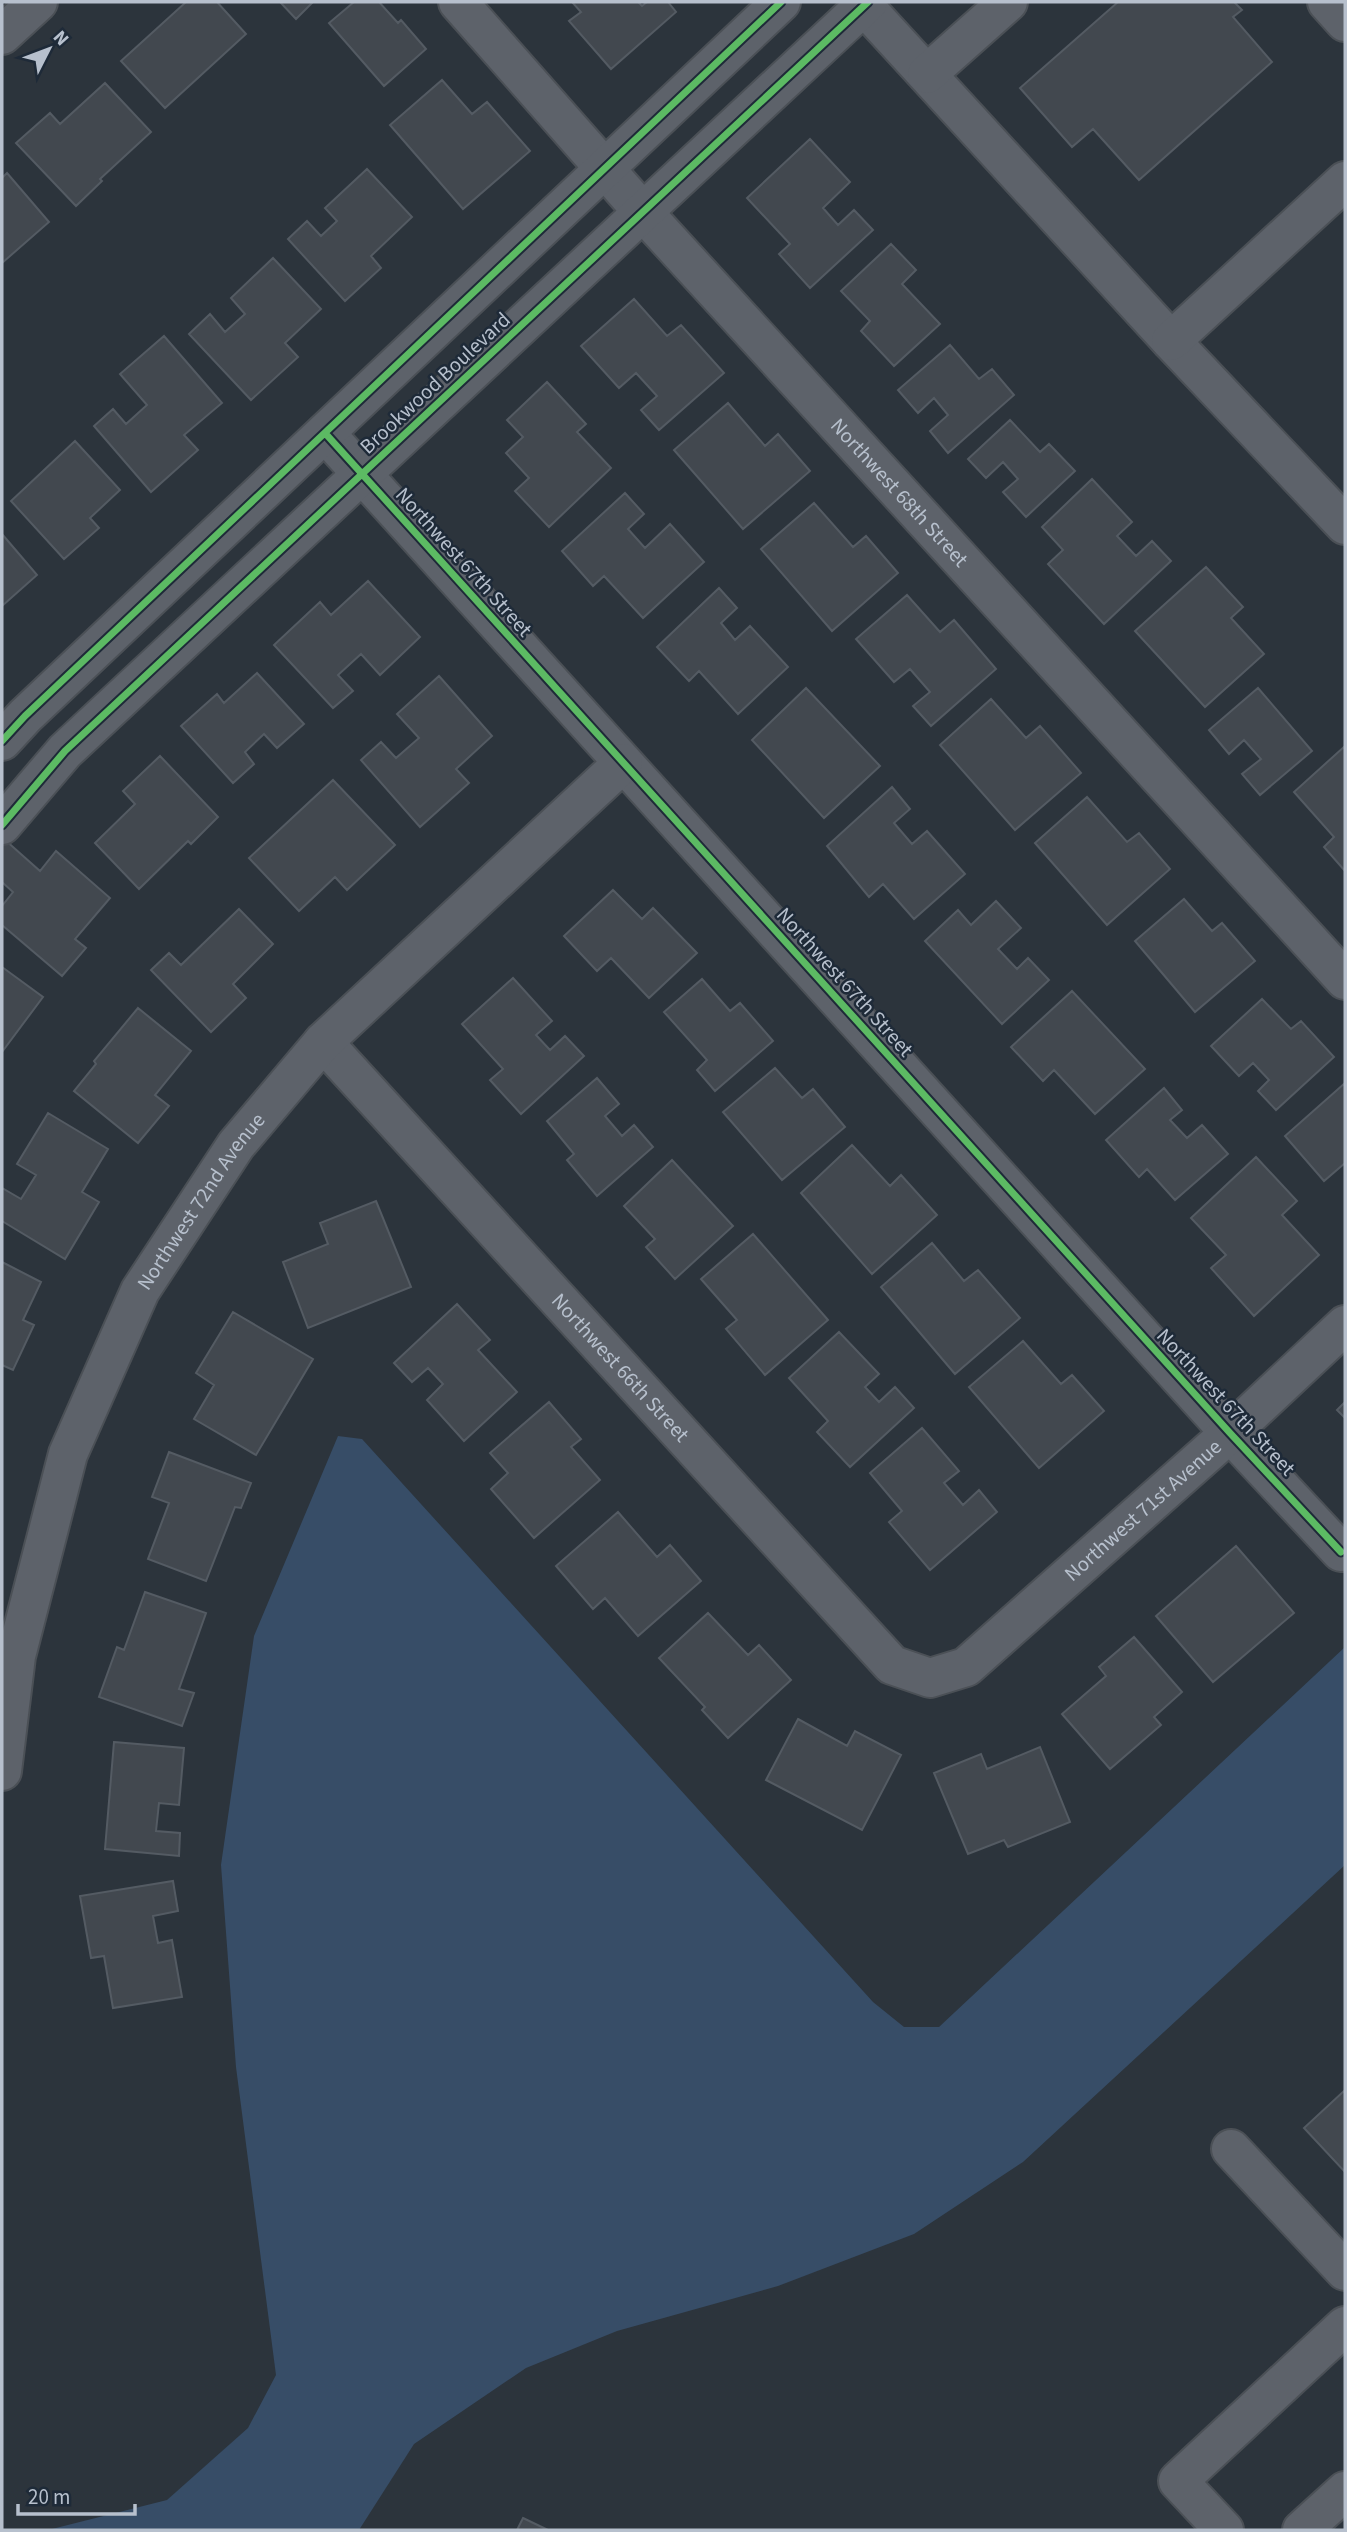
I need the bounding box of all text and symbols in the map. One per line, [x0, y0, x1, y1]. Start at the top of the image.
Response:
north arrow [14, 14, 84, 84]
text: N [46, 25, 75, 52]
street label: Brookwood Boulevard [353, 305, 517, 461]
street label: Northwest 68th Street [824, 412, 975, 574]
street label: Northwest 67th Street [389, 481, 539, 643]
street label: Northwest 67th Street [770, 901, 920, 1063]
street label: Northwest 72nd Avenue [130, 1106, 272, 1296]
street label: Northwest 66th Street [544, 1287, 696, 1449]
street label: Northwest 67th Street [1150, 1322, 1302, 1482]
street label: Northwest 71st Avenue [1058, 1432, 1228, 1588]
scale bar [18, 2472, 135, 2516]
text: 20 m [28, 2482, 70, 2512]

